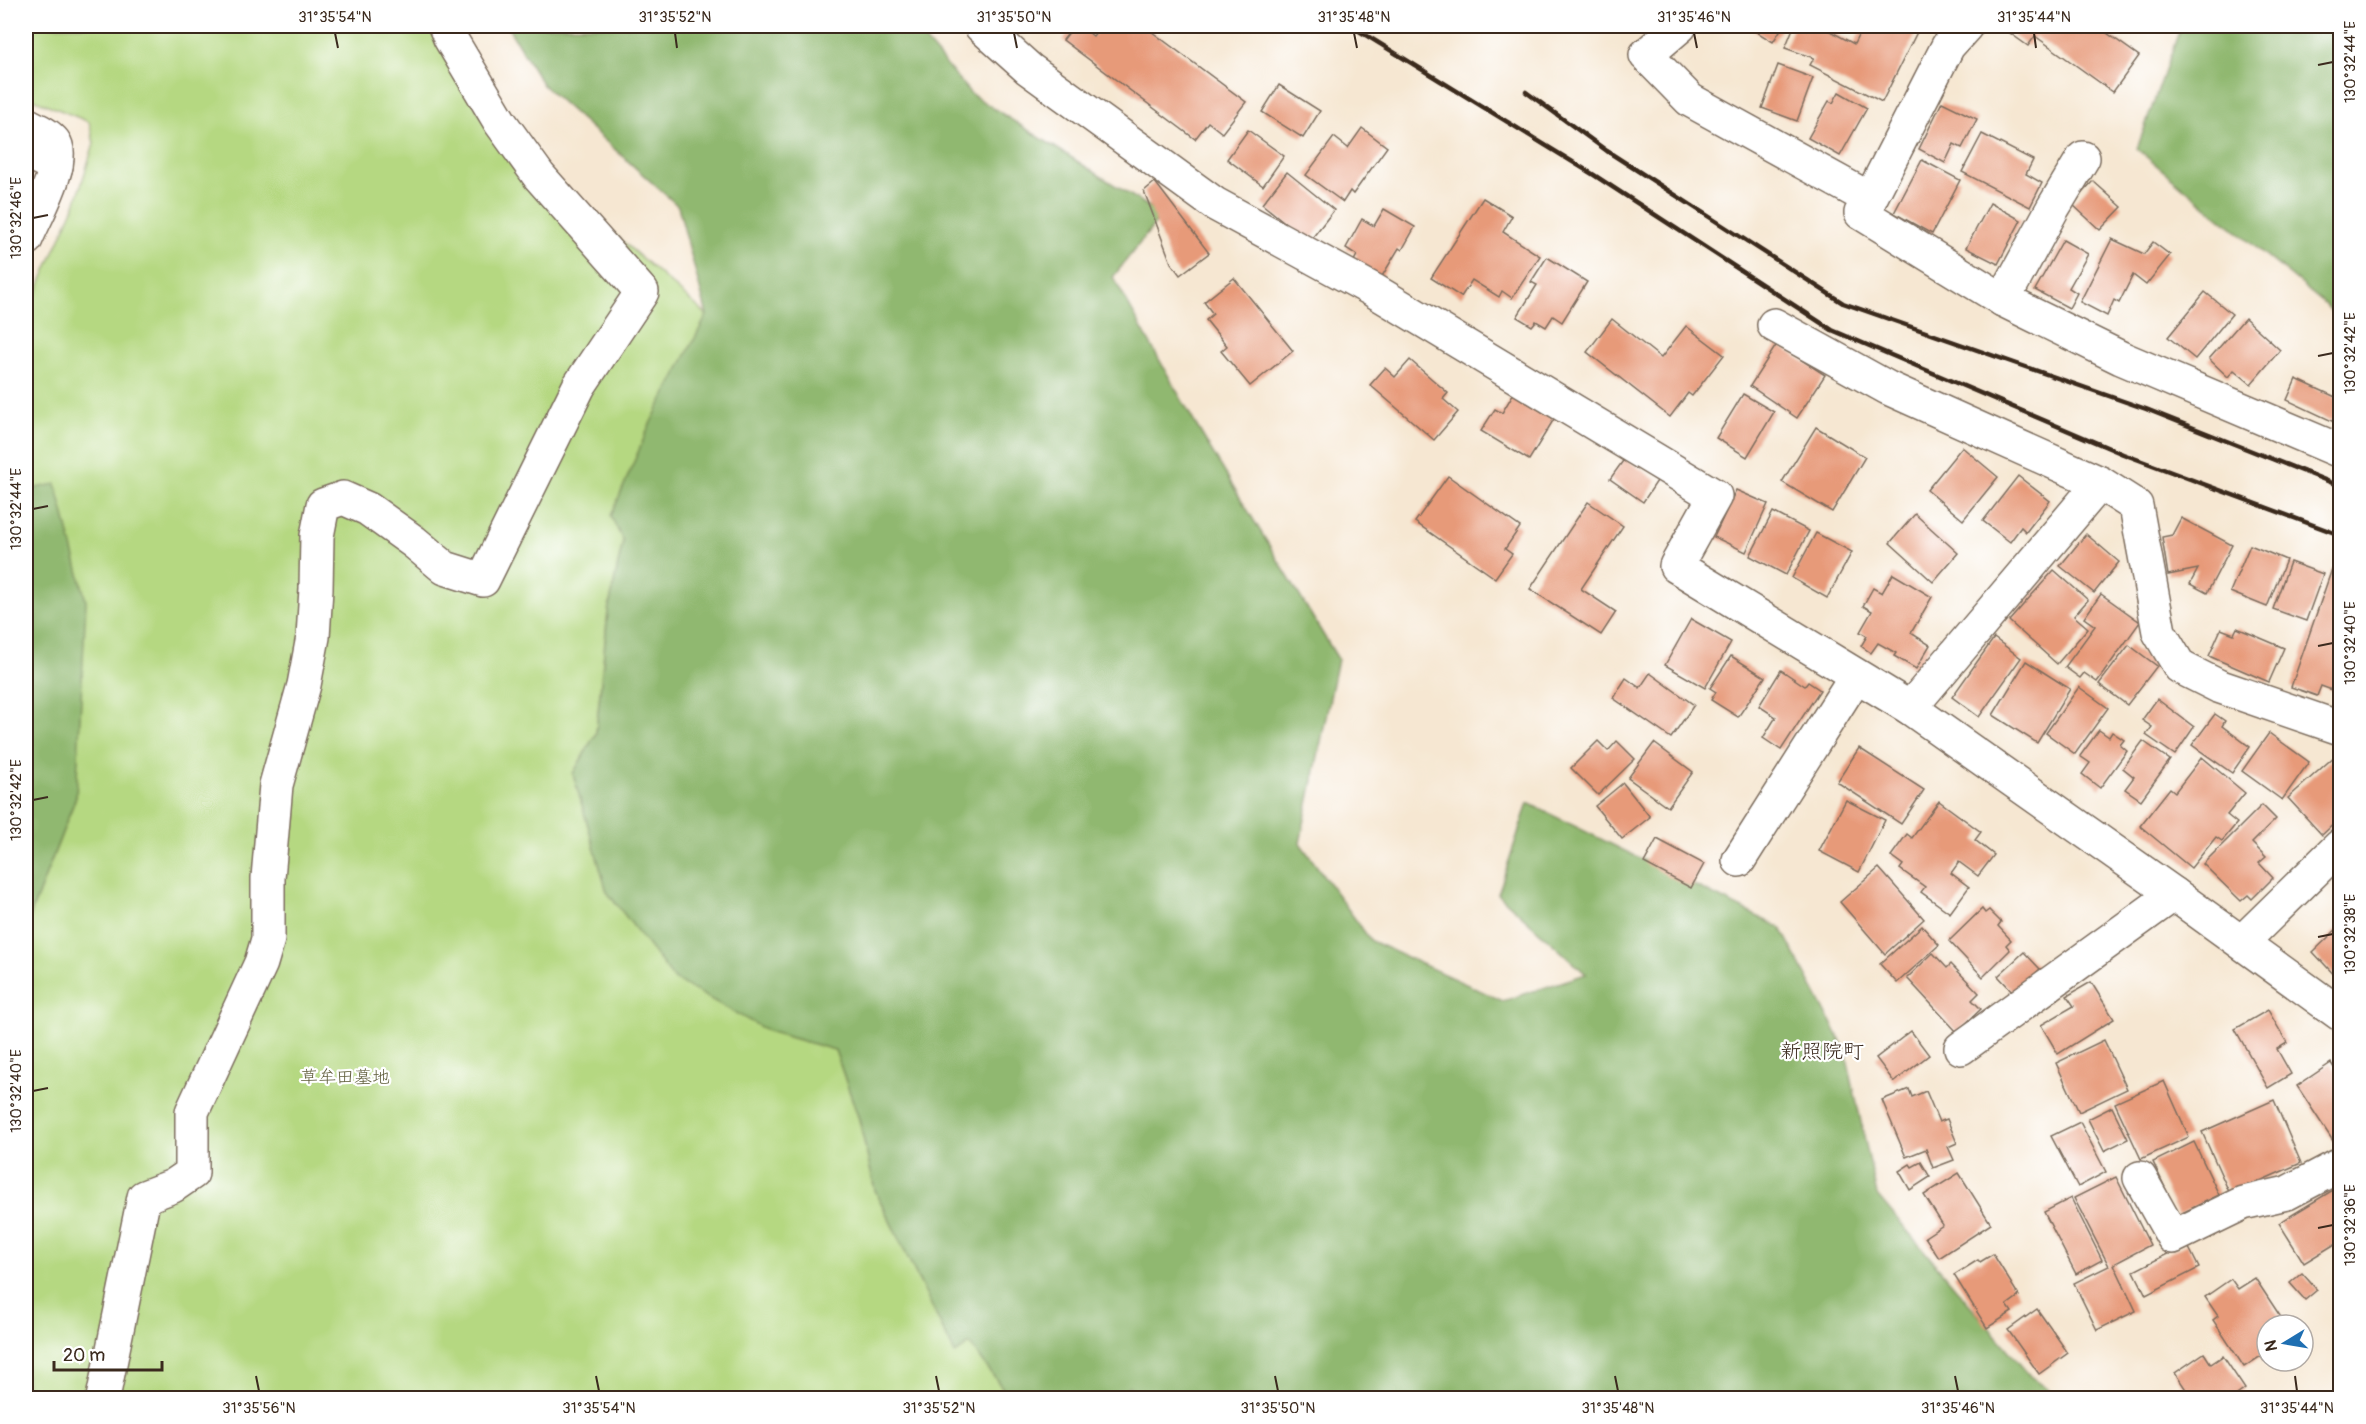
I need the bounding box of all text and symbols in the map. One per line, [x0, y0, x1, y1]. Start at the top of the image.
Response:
text: 31°35'54"N [298, 8, 372, 27]
text: 31°35'52"N [638, 8, 712, 27]
text: 31°35'50"N [977, 8, 1051, 27]
text: 31°35'48"N [1318, 8, 1390, 27]
text: 31°35'46"N [1657, 8, 1731, 27]
text: 31°35'44"N [1997, 8, 2071, 27]
text: 130°32'44"E [2341, 21, 2360, 103]
text: 130°32'46"E [7, 177, 26, 259]
text: 130°32'42"E [2341, 312, 2360, 394]
text: 130°32'44"E [7, 468, 26, 550]
text: 130°32'40"E [2341, 601, 2360, 685]
text: 130°32'42"E [7, 759, 26, 841]
text: 130°32'38"E [2341, 894, 2360, 974]
district label: 新照院町 [1780, 1038, 1864, 1065]
text: 130°32'40"E [7, 1049, 26, 1133]
park label: 草牟田墓地 [300, 1066, 390, 1089]
text: 130°32'36"E [2341, 1184, 2360, 1266]
north arrow [2255, 1313, 2315, 1373]
scale bar [54, 1334, 162, 1372]
text: N [2260, 1338, 2282, 1353]
text: 20 m [63, 1344, 105, 1367]
text: 31°35'56"N [222, 1399, 296, 1418]
text: 31°35'54"N [562, 1399, 636, 1418]
text: 31°35'52"N [902, 1399, 976, 1418]
text: 31°35'50"N [1241, 1399, 1315, 1418]
text: 31°35'48"N [1582, 1399, 1654, 1418]
text: 31°35'46"N [1921, 1399, 1995, 1418]
text: 31°35'44"N [2260, 1399, 2334, 1418]

